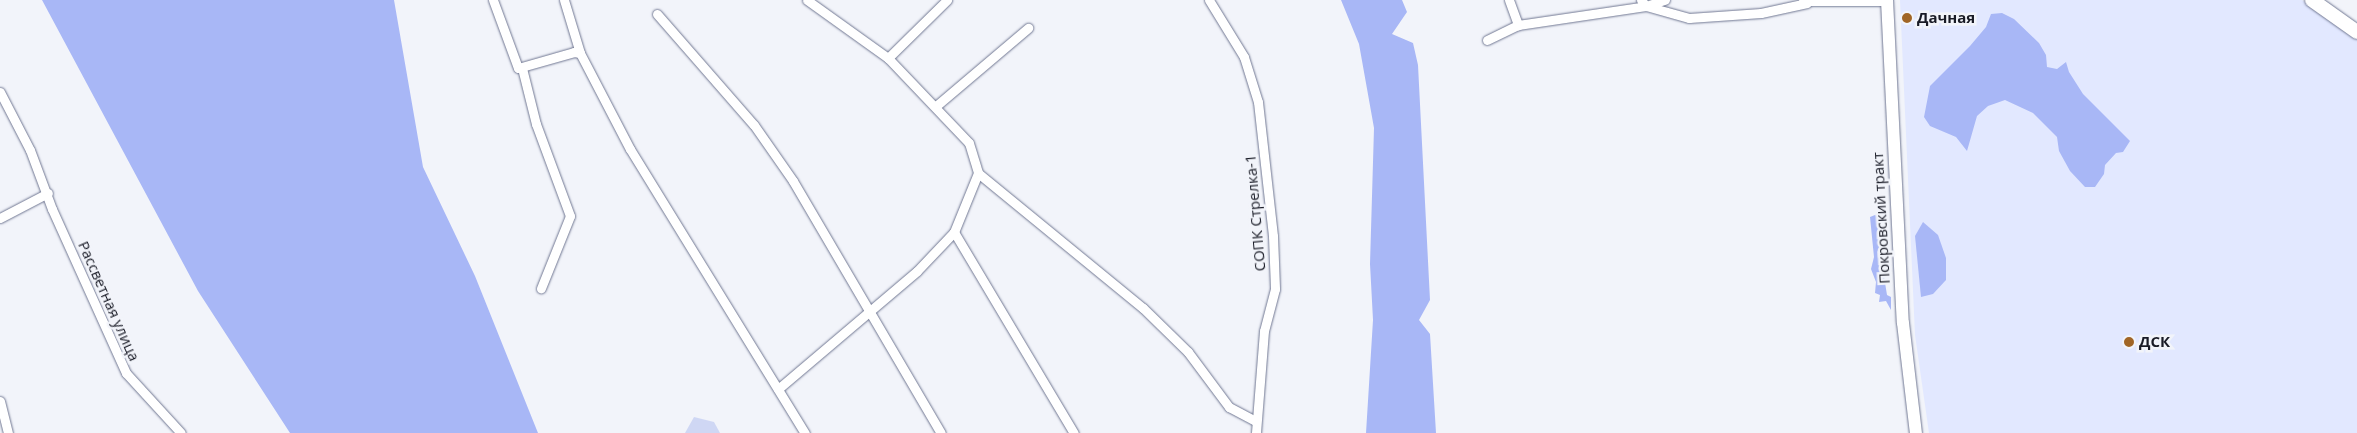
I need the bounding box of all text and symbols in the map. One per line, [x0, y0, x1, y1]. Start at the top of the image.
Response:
place label: Дачная [1917, 9, 1975, 27]
marker: Дачная [1901, 12, 1913, 24]
street label: Покровский тракт [1869, 152, 1893, 284]
street label: СОПК Стрелка-1 [1241, 154, 1269, 272]
street label: Рассветная улица [75, 238, 143, 364]
place label: ДСК [2139, 333, 2170, 351]
marker: ДСК [2123, 336, 2135, 348]

